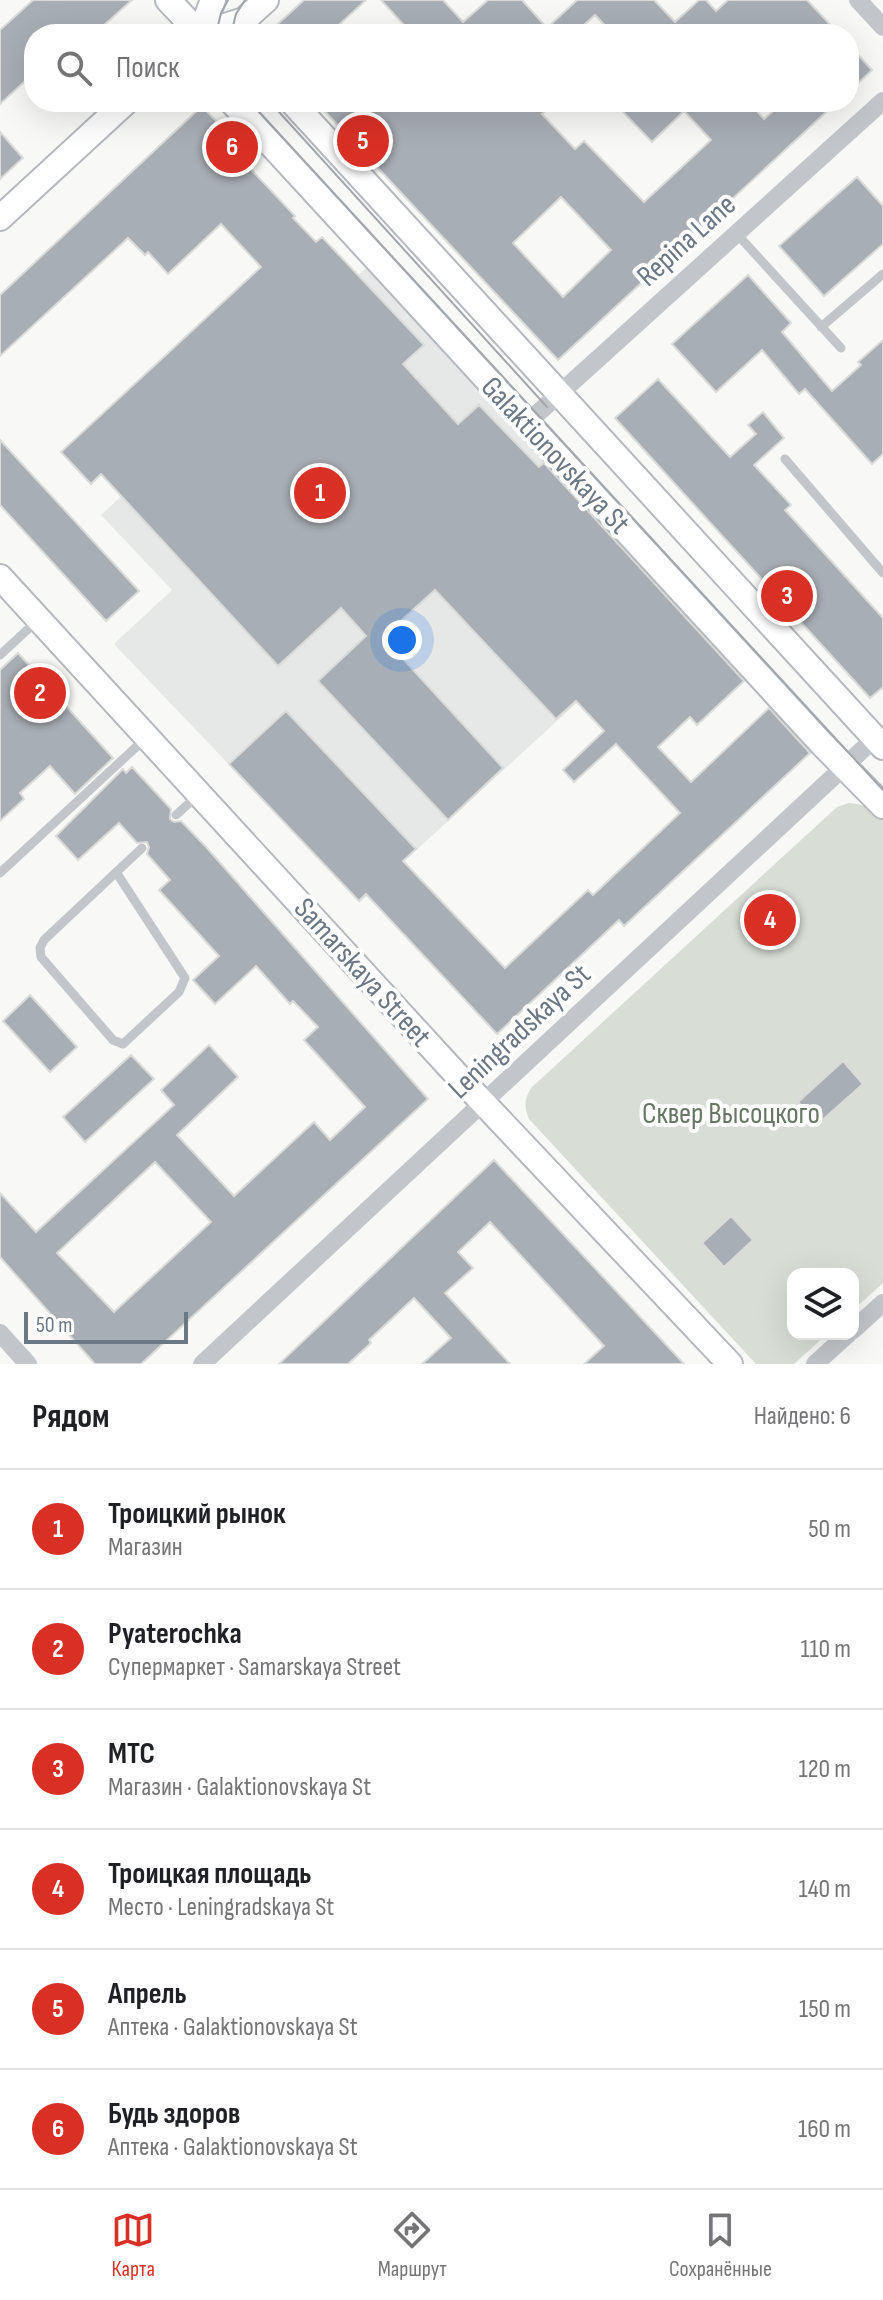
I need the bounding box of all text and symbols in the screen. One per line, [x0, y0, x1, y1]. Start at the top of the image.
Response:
search box [24, 24, 859, 112]
icon: search [52, 46, 96, 90]
text: Поиск [116, 50, 179, 86]
pin: 5 [337, 111, 389, 171]
pin: 6 [206, 117, 258, 177]
street label: Repina Lane [630, 187, 743, 294]
street label: Galaktionovskaya St [473, 370, 637, 542]
pin: 1 [294, 463, 346, 523]
pin: 3 [761, 566, 813, 626]
your location [382, 620, 422, 660]
pin: 2 [14, 663, 66, 723]
pin: 4 [744, 890, 796, 950]
street label: Samarskaya Street [286, 891, 438, 1054]
street label: Leningradskaya St [441, 957, 598, 1107]
park label: Сквер Высоцкого [642, 1096, 820, 1132]
map controls [787, 1268, 859, 1340]
button: layers [787, 1268, 859, 1340]
scale bar [24, 1308, 188, 1344]
text: 50 m [36, 1312, 72, 1339]
text: Рядом [32, 1396, 110, 1437]
text: Найдено: 6 [754, 1401, 851, 1432]
text: Троицкий рынок [108, 1496, 286, 1532]
text: 1 [53, 1514, 63, 1545]
text: 50 m [808, 1514, 851, 1545]
text: Магазин [108, 1532, 183, 1563]
text: Pyaterochka [108, 1616, 242, 1652]
text: 2 [52, 1634, 64, 1665]
text: 110 m [800, 1634, 851, 1665]
text: Супермаркет · Samarskaya Street [108, 1652, 401, 1683]
text: МТС [108, 1736, 155, 1772]
text: 3 [52, 1754, 64, 1785]
text: 120 m [798, 1754, 851, 1785]
text: Магазин · Galaktionovskaya St [108, 1772, 371, 1803]
text: Троицкая площадь [108, 1856, 312, 1892]
text: 4 [52, 1874, 64, 1905]
text: 140 m [799, 1874, 851, 1905]
text: Место · Leningradskaya St [108, 1892, 334, 1923]
text: Апрель [108, 1976, 187, 2012]
text: 5 [52, 1994, 64, 2025]
text: 150 m [799, 1994, 851, 2025]
text: Аптека · Galaktionovskaya St [108, 2012, 358, 2043]
text: Будь здоров [108, 2096, 240, 2132]
text: 6 [52, 2114, 64, 2145]
text: 160 m [798, 2114, 851, 2145]
text: Аптека · Galaktionovskaya St [108, 2132, 358, 2163]
tab: Карта [111, 2208, 155, 2283]
tab: Маршрут [378, 2208, 447, 2283]
tab: Сохранённые [669, 2208, 772, 2283]

